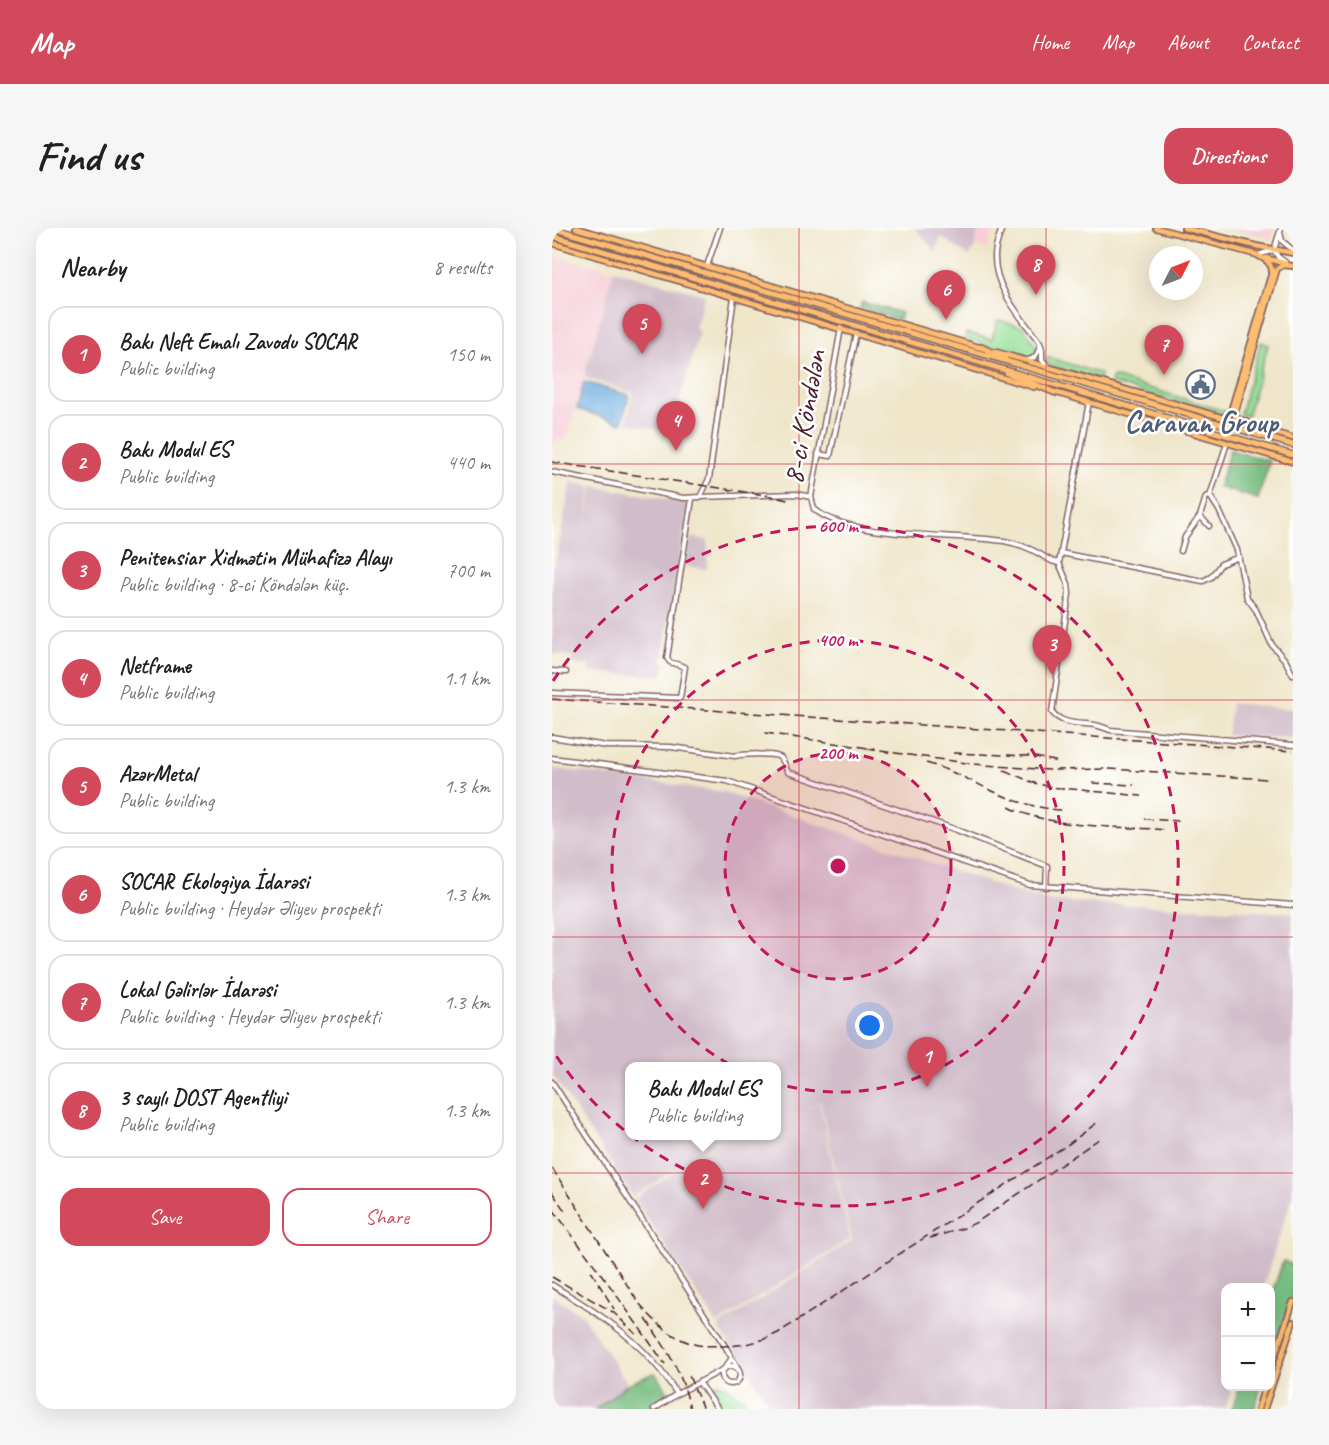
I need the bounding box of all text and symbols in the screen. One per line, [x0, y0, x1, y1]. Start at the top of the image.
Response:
text: Map [30, 25, 73, 60]
text: Home [1031, 29, 1069, 55]
text: Map [1102, 29, 1134, 55]
text: About [1167, 29, 1209, 55]
text: Contact [1242, 29, 1299, 55]
button: Directions [1164, 128, 1293, 184]
text: Find us [36, 130, 141, 183]
pin: 8 [1016, 245, 1056, 295]
north arrow [1149, 246, 1203, 300]
text: Nearby [60, 251, 125, 284]
text: 8 results [433, 255, 492, 280]
pin: 6 [926, 270, 966, 320]
pin: 5 [622, 304, 662, 354]
pin: 7 [1144, 326, 1184, 375]
text: Bakı Neft Emalı Zavodu SOCAR [119, 328, 357, 356]
text: 1 [77, 342, 86, 367]
text: 150 m [447, 342, 490, 367]
street label: 8-ci Köndələn [774, 345, 835, 487]
text: Public building [119, 356, 214, 381]
public building icon: Caravan Group [1185, 369, 1217, 401]
pin: 4 [656, 402, 696, 451]
place label: Caravan Group [1124, 403, 1280, 441]
text: Bakı Modul ES [119, 436, 230, 464]
text: 2 [77, 450, 86, 475]
text: 440 m [447, 450, 490, 475]
text: Public building [119, 464, 214, 489]
text: 600 m [818, 515, 859, 537]
text: Penitensiar Xidmətin Mühafizə Alayı [119, 544, 392, 572]
text: 3 [77, 558, 86, 583]
text: 700 m [447, 558, 490, 583]
text: Public building · 8-ci Köndələn küç. [119, 572, 348, 597]
pin: 3 [1032, 626, 1072, 675]
text: 400 m [819, 629, 859, 651]
text: Netframe [119, 652, 191, 680]
text: 4 [77, 666, 86, 691]
text: 1.1 km [444, 666, 490, 691]
text: Public building [119, 680, 214, 705]
text: 200 m [819, 742, 859, 764]
text: AzərMetal [119, 760, 196, 788]
text: 5 [77, 774, 86, 799]
text: 1.3 km [444, 774, 490, 799]
text: Public building [119, 788, 214, 813]
centre of rings [828, 856, 848, 876]
text: SOCAR Ekologiya İdarəsi [119, 868, 309, 896]
text: 6 [77, 882, 86, 907]
text: 1.3 km [444, 882, 490, 907]
text: Public building · Heydər Əliyev prospekti [119, 896, 381, 921]
text: Lokal Gəlirlər İdarəsi [119, 976, 276, 1004]
text: 7 [77, 990, 86, 1015]
text: 1.3 km [444, 990, 490, 1015]
text: Public building · Heydər Əliyev prospekti [119, 1004, 381, 1029]
your location [855, 1011, 884, 1040]
pin: 1 [908, 1038, 946, 1087]
popup [625, 1062, 781, 1140]
text: Bakı Modul ES [648, 1075, 758, 1103]
text: 3 saylı DOST Agentliyi [119, 1084, 287, 1112]
text: 8 [77, 1098, 86, 1123]
text: 1.3 km [444, 1098, 490, 1123]
text: Public building [648, 1103, 742, 1128]
text: Public building [119, 1112, 214, 1137]
pin: 2 [684, 1160, 722, 1209]
button: Save [60, 1188, 270, 1246]
button: Share [282, 1188, 492, 1246]
map controls [1221, 1283, 1275, 1391]
button: + [1221, 1283, 1275, 1337]
button: − [1221, 1337, 1275, 1391]

